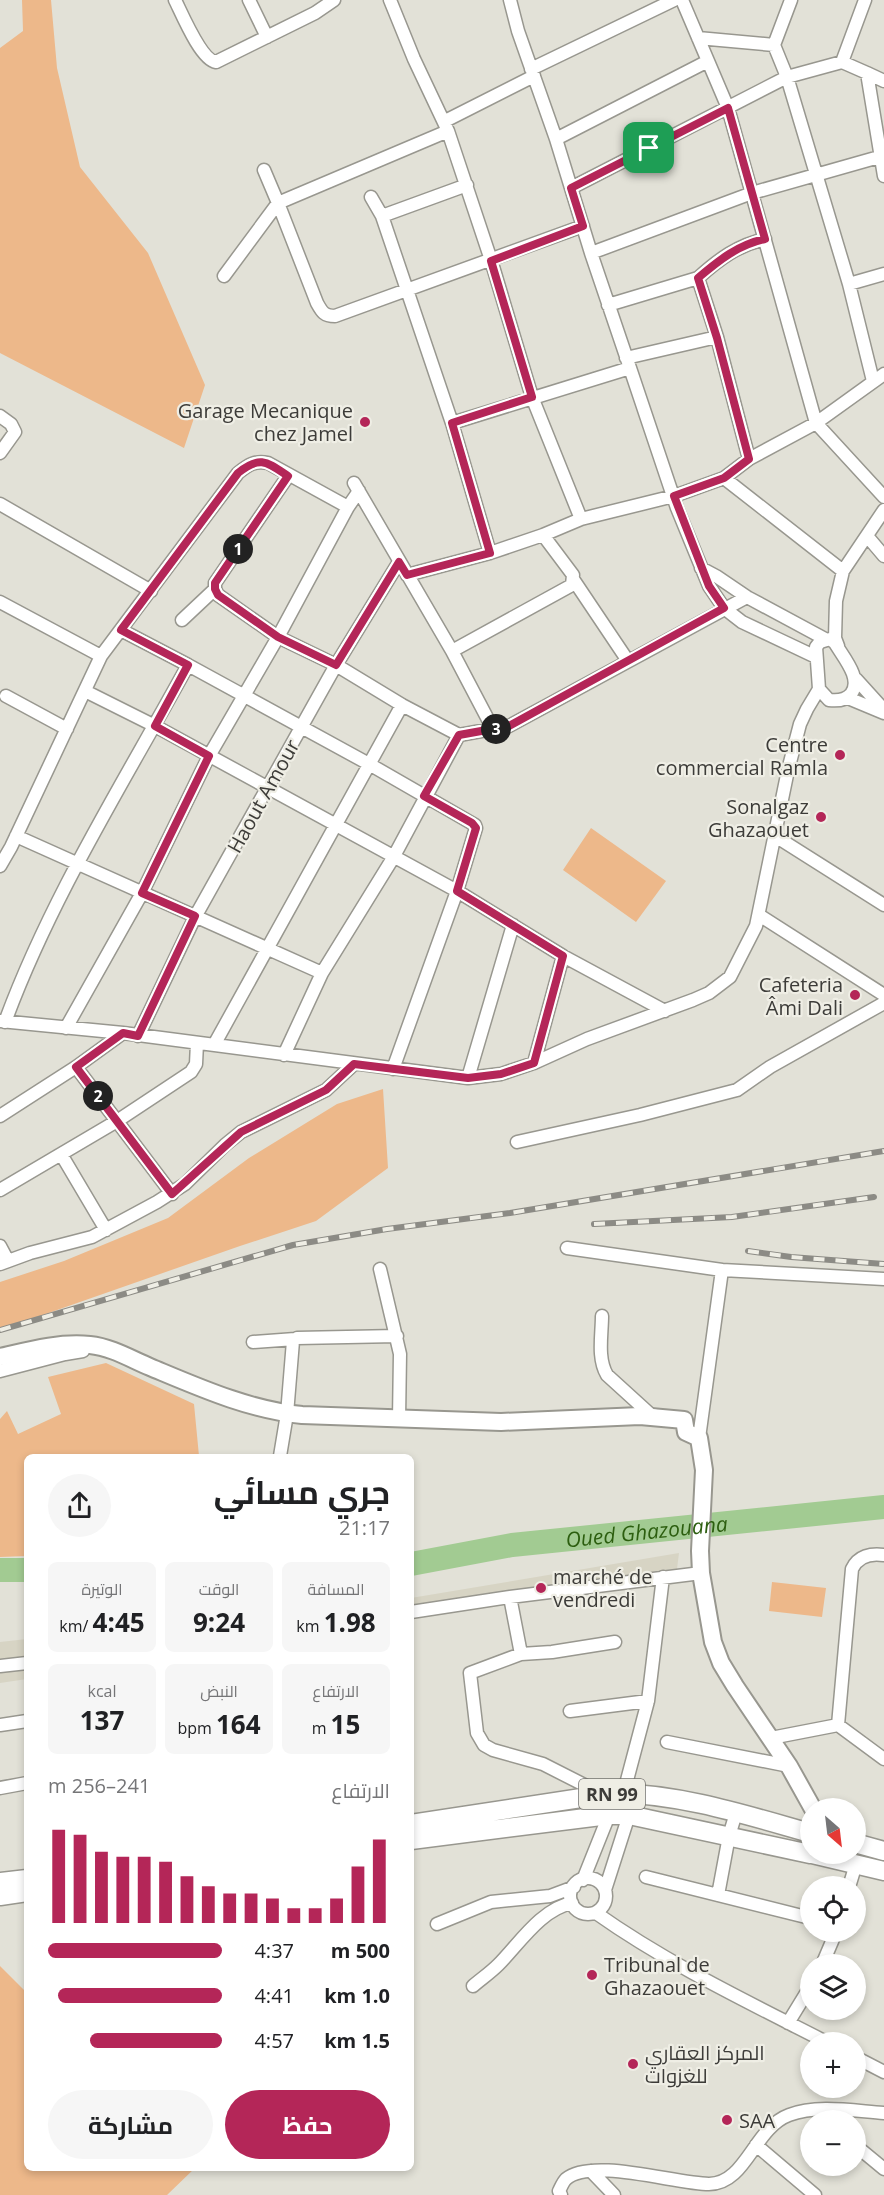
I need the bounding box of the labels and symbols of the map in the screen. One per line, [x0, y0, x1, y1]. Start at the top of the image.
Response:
pin [623, 122, 674, 173]
place label: Garage Mecanique chez Jamel [178, 397, 353, 447]
marker: Garage Mecanique chez Jamel [358, 415, 372, 429]
pin: 1 [223, 534, 253, 564]
pin: 3 [481, 714, 511, 744]
place label: Centre commercial Ramla [656, 731, 828, 781]
street label: Haout Amour [221, 734, 305, 858]
marker: Centre commercial Ramla [833, 748, 847, 762]
place label: Sonalgaz Ghazaouet [708, 793, 809, 843]
marker: Sonalgaz Ghazaouet [814, 810, 828, 824]
place label: Cafeteria Âmi Dali [759, 971, 843, 1021]
marker: Cafeteria Âmi Dali [848, 988, 862, 1002]
pin: 2 [83, 1081, 113, 1111]
water label: Oued Ghazouana [564, 1509, 729, 1553]
place label: marché de vendredi [553, 1563, 653, 1613]
marker: marché de vendredi [534, 1581, 548, 1595]
road number: RN 99 [579, 1779, 645, 1809]
north arrow [800, 1798, 866, 1864]
place label: Tribunal de Ghazaouet [604, 1951, 710, 2001]
marker: Tribunal de Ghazaouet [585, 1968, 599, 1982]
place label: المركز العقاري للغزوات [645, 2039, 765, 2089]
marker: المركز العقاري للغزوات [626, 2057, 640, 2071]
place label: SAA [739, 2107, 776, 2134]
marker: SAA [720, 2113, 734, 2127]

